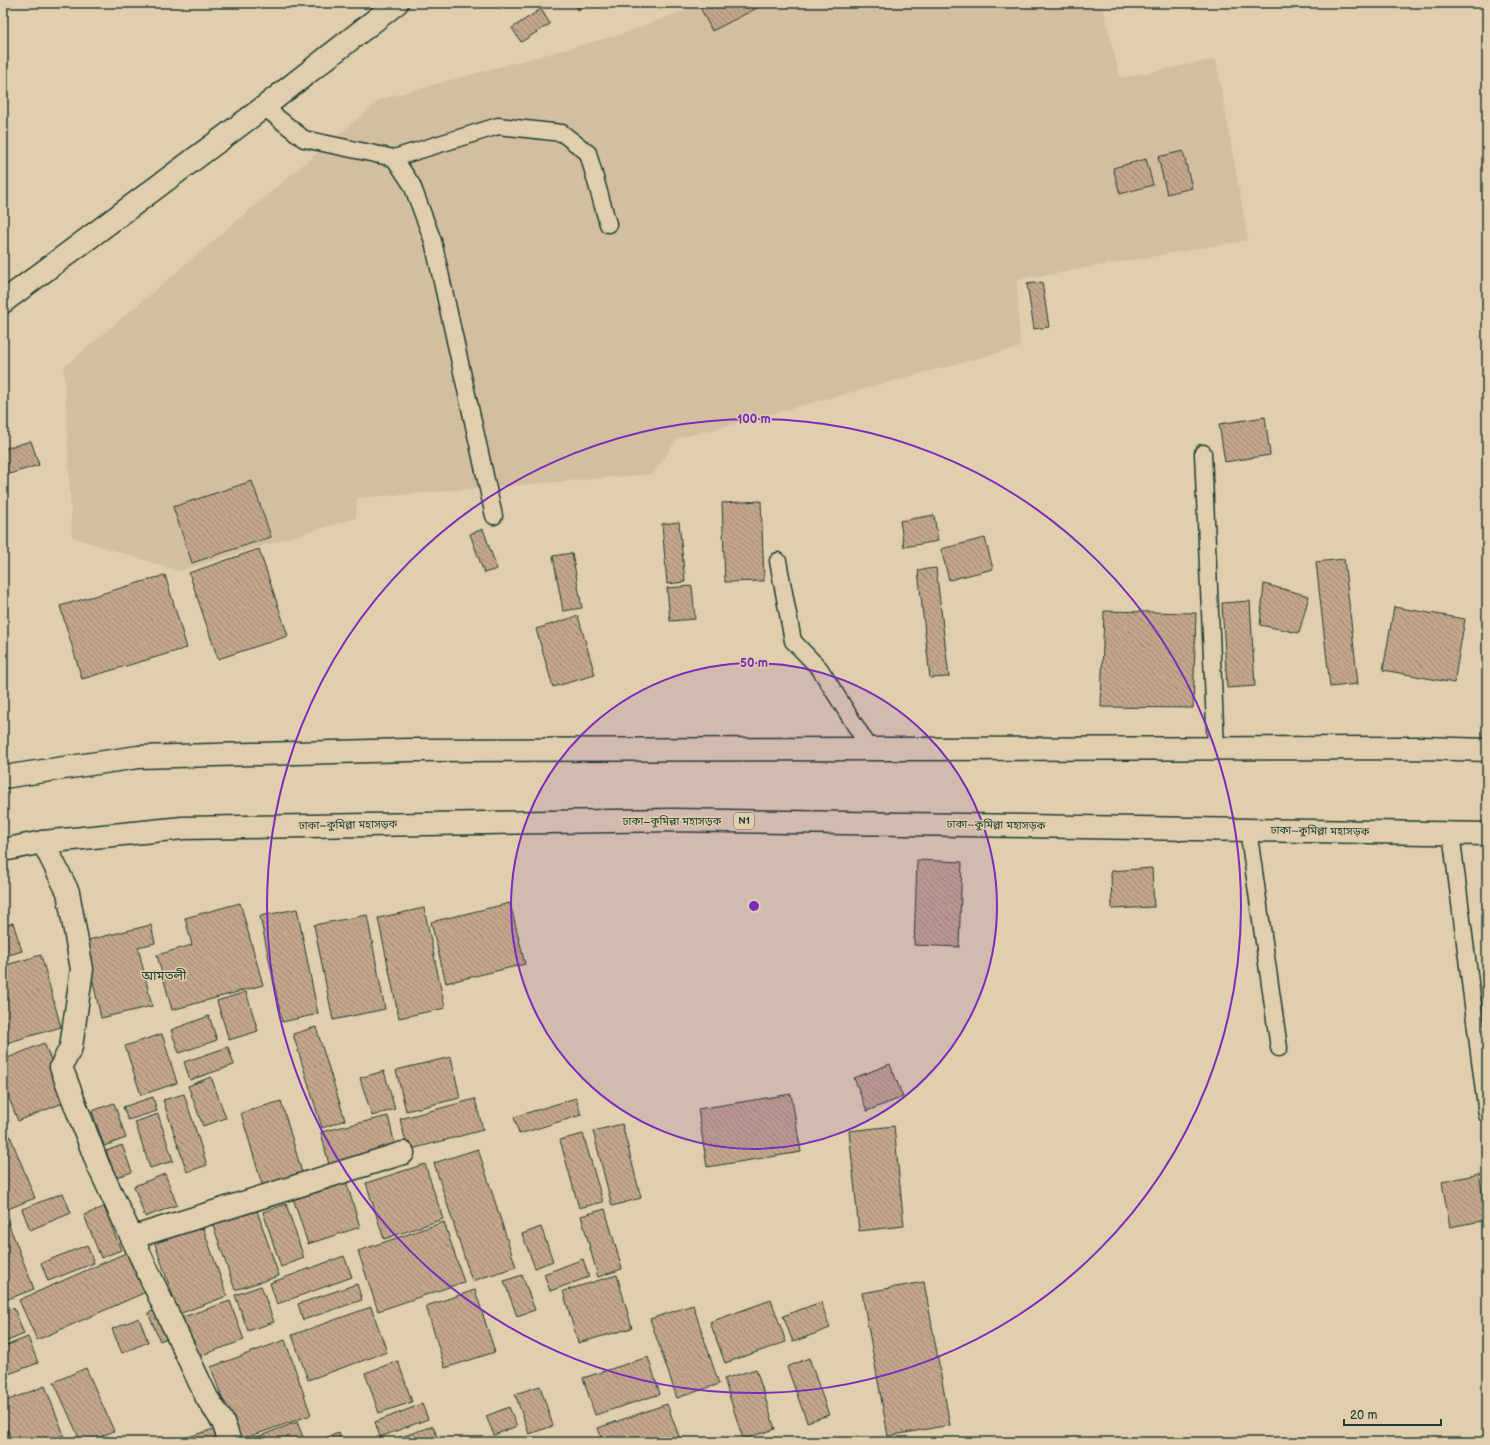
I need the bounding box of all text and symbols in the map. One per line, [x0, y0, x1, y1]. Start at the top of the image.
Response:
text: 100 m [737, 412, 771, 427]
text: 50 m [740, 656, 768, 671]
road number: N1 [734, 813, 754, 829]
street label: ঢাকা–কুমিল্লা মহাসড়ক [622, 815, 722, 828]
street label: ঢাকা–কুমিল্লা মহাসড়ক [297, 818, 398, 832]
street label: ঢাকা–কুমিল্লা মহাসড়ক [945, 818, 1046, 832]
street label: ঢাকা–কুমিল্লা মহাসড়ক [1269, 824, 1370, 838]
centre of rings [747, 899, 761, 913]
district label: আমতলী [140, 968, 187, 984]
scale bar [1344, 1401, 1441, 1427]
text: 20 m [1350, 1408, 1377, 1423]

